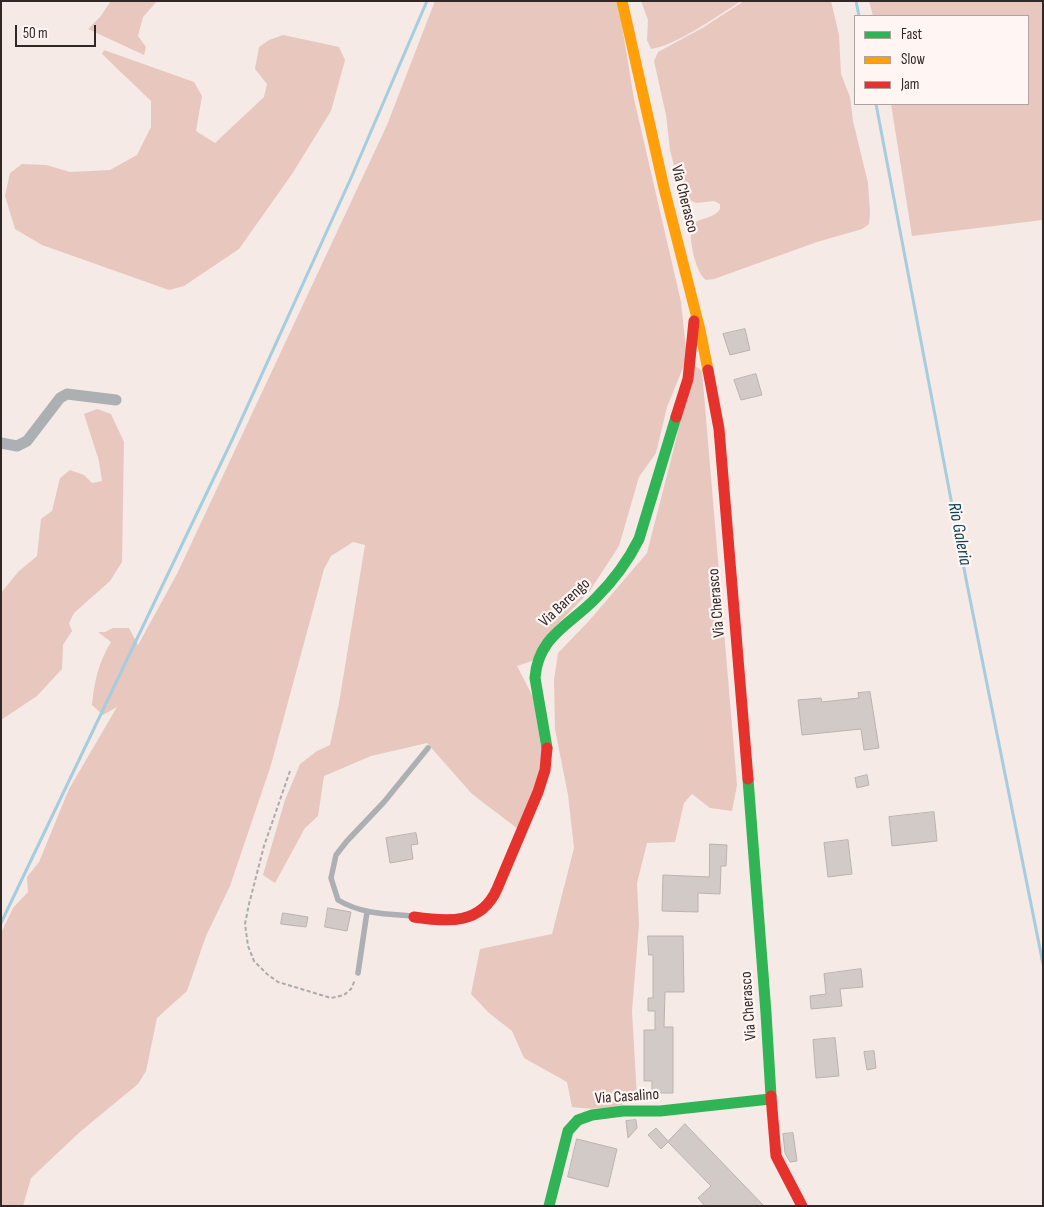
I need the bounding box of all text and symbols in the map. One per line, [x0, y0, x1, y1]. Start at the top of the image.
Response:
scale bar [18, 15, 99, 47]
legend [854, 15, 1029, 105]
text: 50 m [23, 24, 48, 43]
text: Fast [901, 25, 922, 44]
text: Slow [901, 50, 925, 69]
text: Jam [901, 75, 919, 94]
street label: Via Cherasco [666, 163, 702, 235]
water label: Rio Galeria [942, 501, 976, 567]
street label: Via Cherasco [704, 568, 730, 638]
street label: Via Barengo [535, 575, 595, 631]
street label: Via Cherasco [737, 971, 761, 1041]
street label: Via Casalino [594, 1085, 660, 1109]

